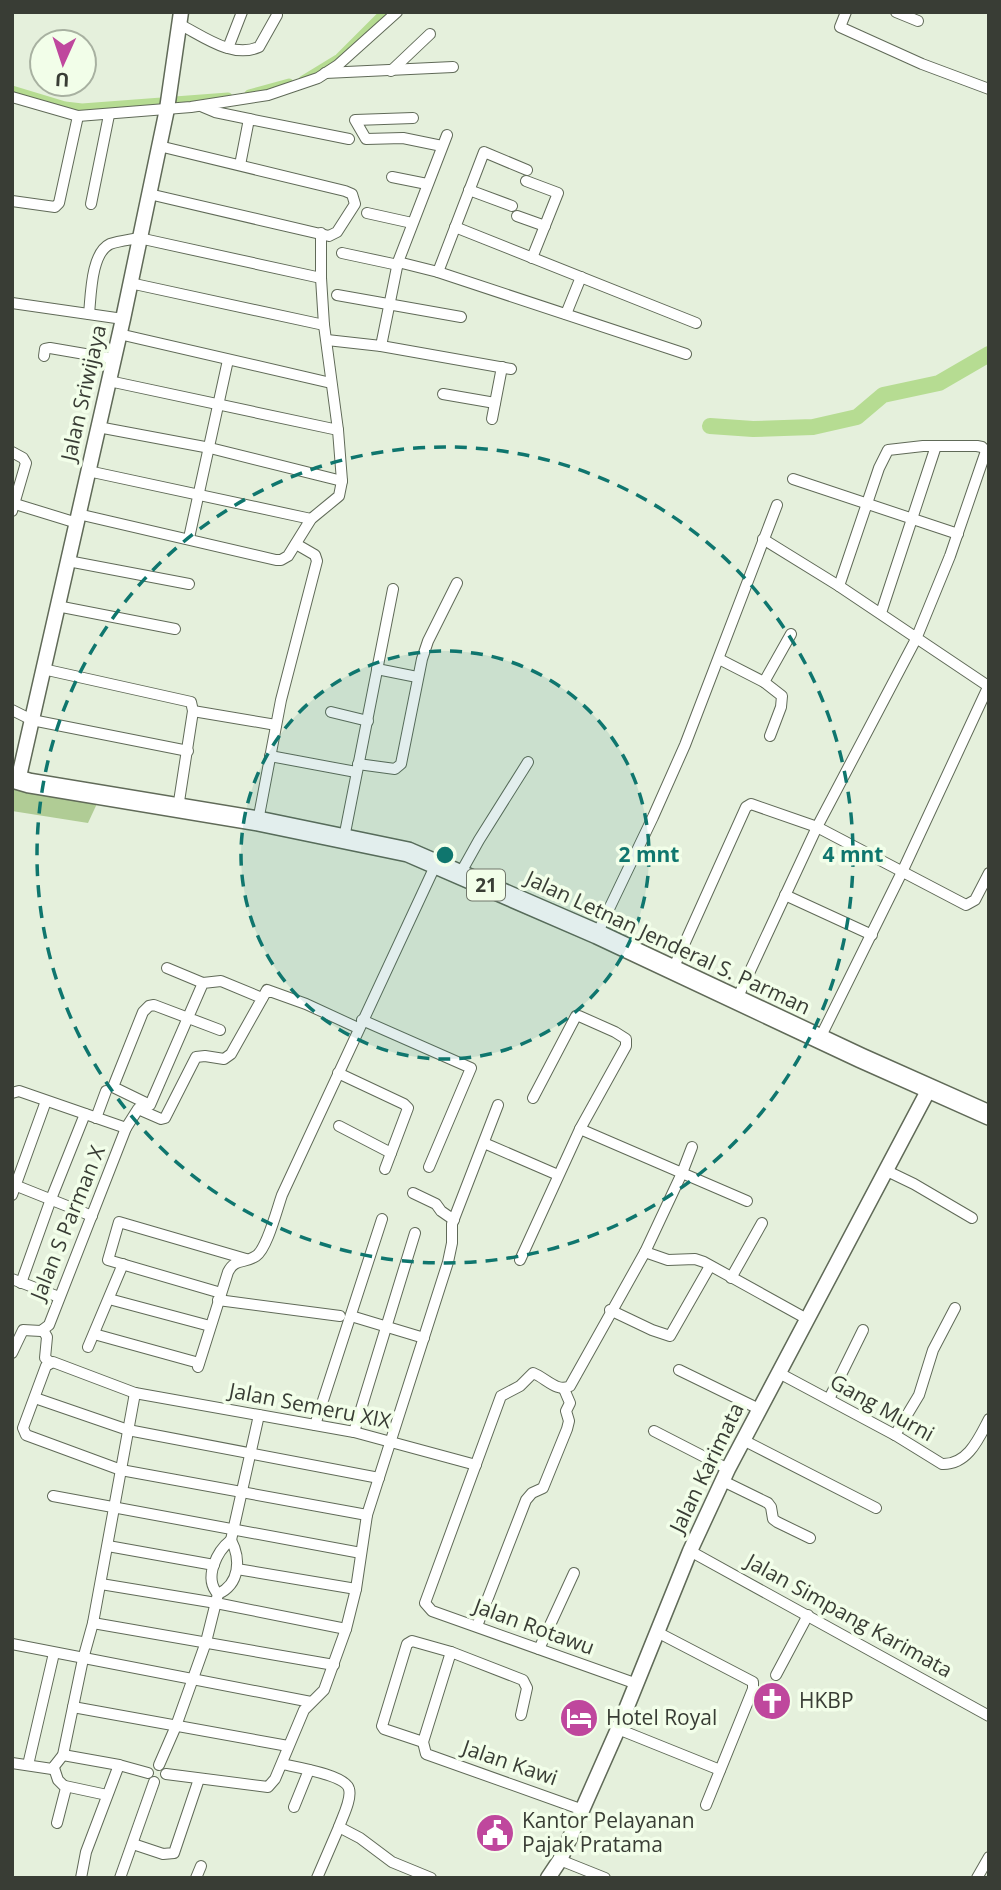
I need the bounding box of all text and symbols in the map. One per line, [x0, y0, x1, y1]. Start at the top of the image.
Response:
north arrow [28, 28, 98, 98]
text: U [54, 67, 70, 93]
street label: Jalan Sriwijaya [53, 322, 112, 465]
text: 2 mnt [618, 840, 680, 868]
text: 4 mnt [822, 840, 884, 868]
centre of rings [433, 843, 457, 867]
street label: Jalan Letnan Jenderal S. Parman [520, 863, 815, 1021]
road number: 21 [467, 870, 505, 900]
street label: Jalan S Parman X [23, 1141, 111, 1306]
street label: Gang Murni [825, 1367, 940, 1447]
street label: Jalan Semeru XIX [225, 1375, 394, 1435]
street label: Jalan Karimata [662, 1398, 750, 1539]
street label: Jalan Simpang Karimata [740, 1546, 958, 1684]
street label: Jalan Rotawu [468, 1591, 599, 1661]
church icon: HKBP [751, 1680, 793, 1722]
place label: HKBP [799, 1686, 854, 1714]
hotel icon: Hotel Royal [558, 1697, 600, 1739]
place label: Hotel Royal [606, 1703, 717, 1731]
street label: Jalan Kawi [457, 1732, 562, 1791]
place label: Kantor Pelayanan Pajak Pratama [522, 1806, 695, 1858]
public building icon: Kantor Pelayanan Pajak Pratama [474, 1812, 516, 1854]

